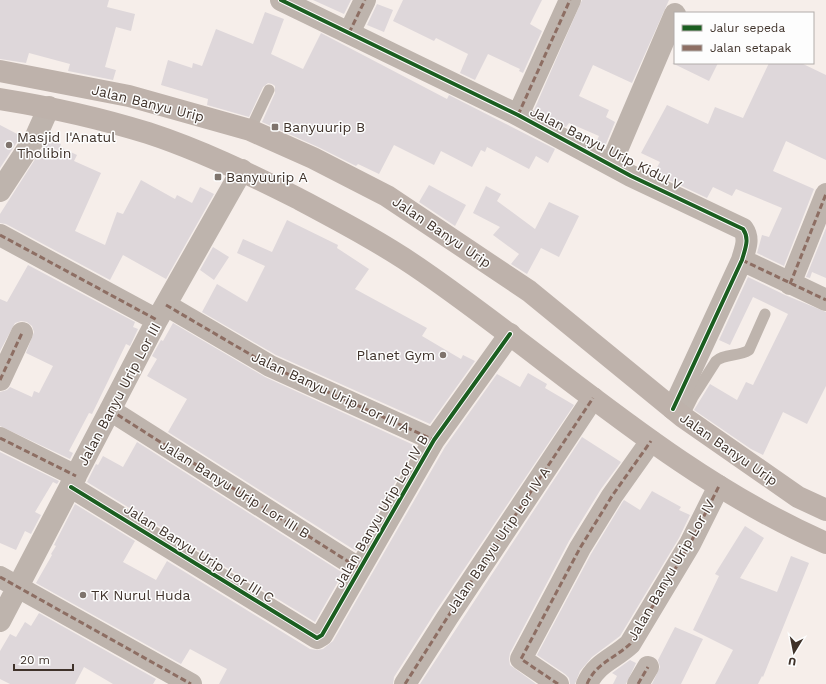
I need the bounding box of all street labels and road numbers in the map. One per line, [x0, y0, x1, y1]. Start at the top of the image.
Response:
street label: Jalan Banyu Urip [90, 81, 206, 125]
street label: Jalan Banyu Urip Kidul V [528, 103, 684, 193]
street label: Jalan Banyu Urip [390, 193, 494, 271]
street label: Jalan Banyu Urip Lor III [75, 320, 163, 468]
street label: Jalan Banyu Urip Lor III A [249, 348, 413, 436]
street label: Jalan Banyu Urip [677, 409, 781, 489]
street label: Jalan Banyu Urip Lor IV B [331, 432, 431, 590]
street label: Jalan Banyu Urip Lor III B [157, 436, 313, 542]
street label: Jalan Banyu Urip Lor IV A [443, 464, 553, 616]
street label: Jalan Banyu Urip Lor IV [624, 497, 718, 643]
street label: Jalan Banyu Urip Lor III C [121, 500, 277, 606]

